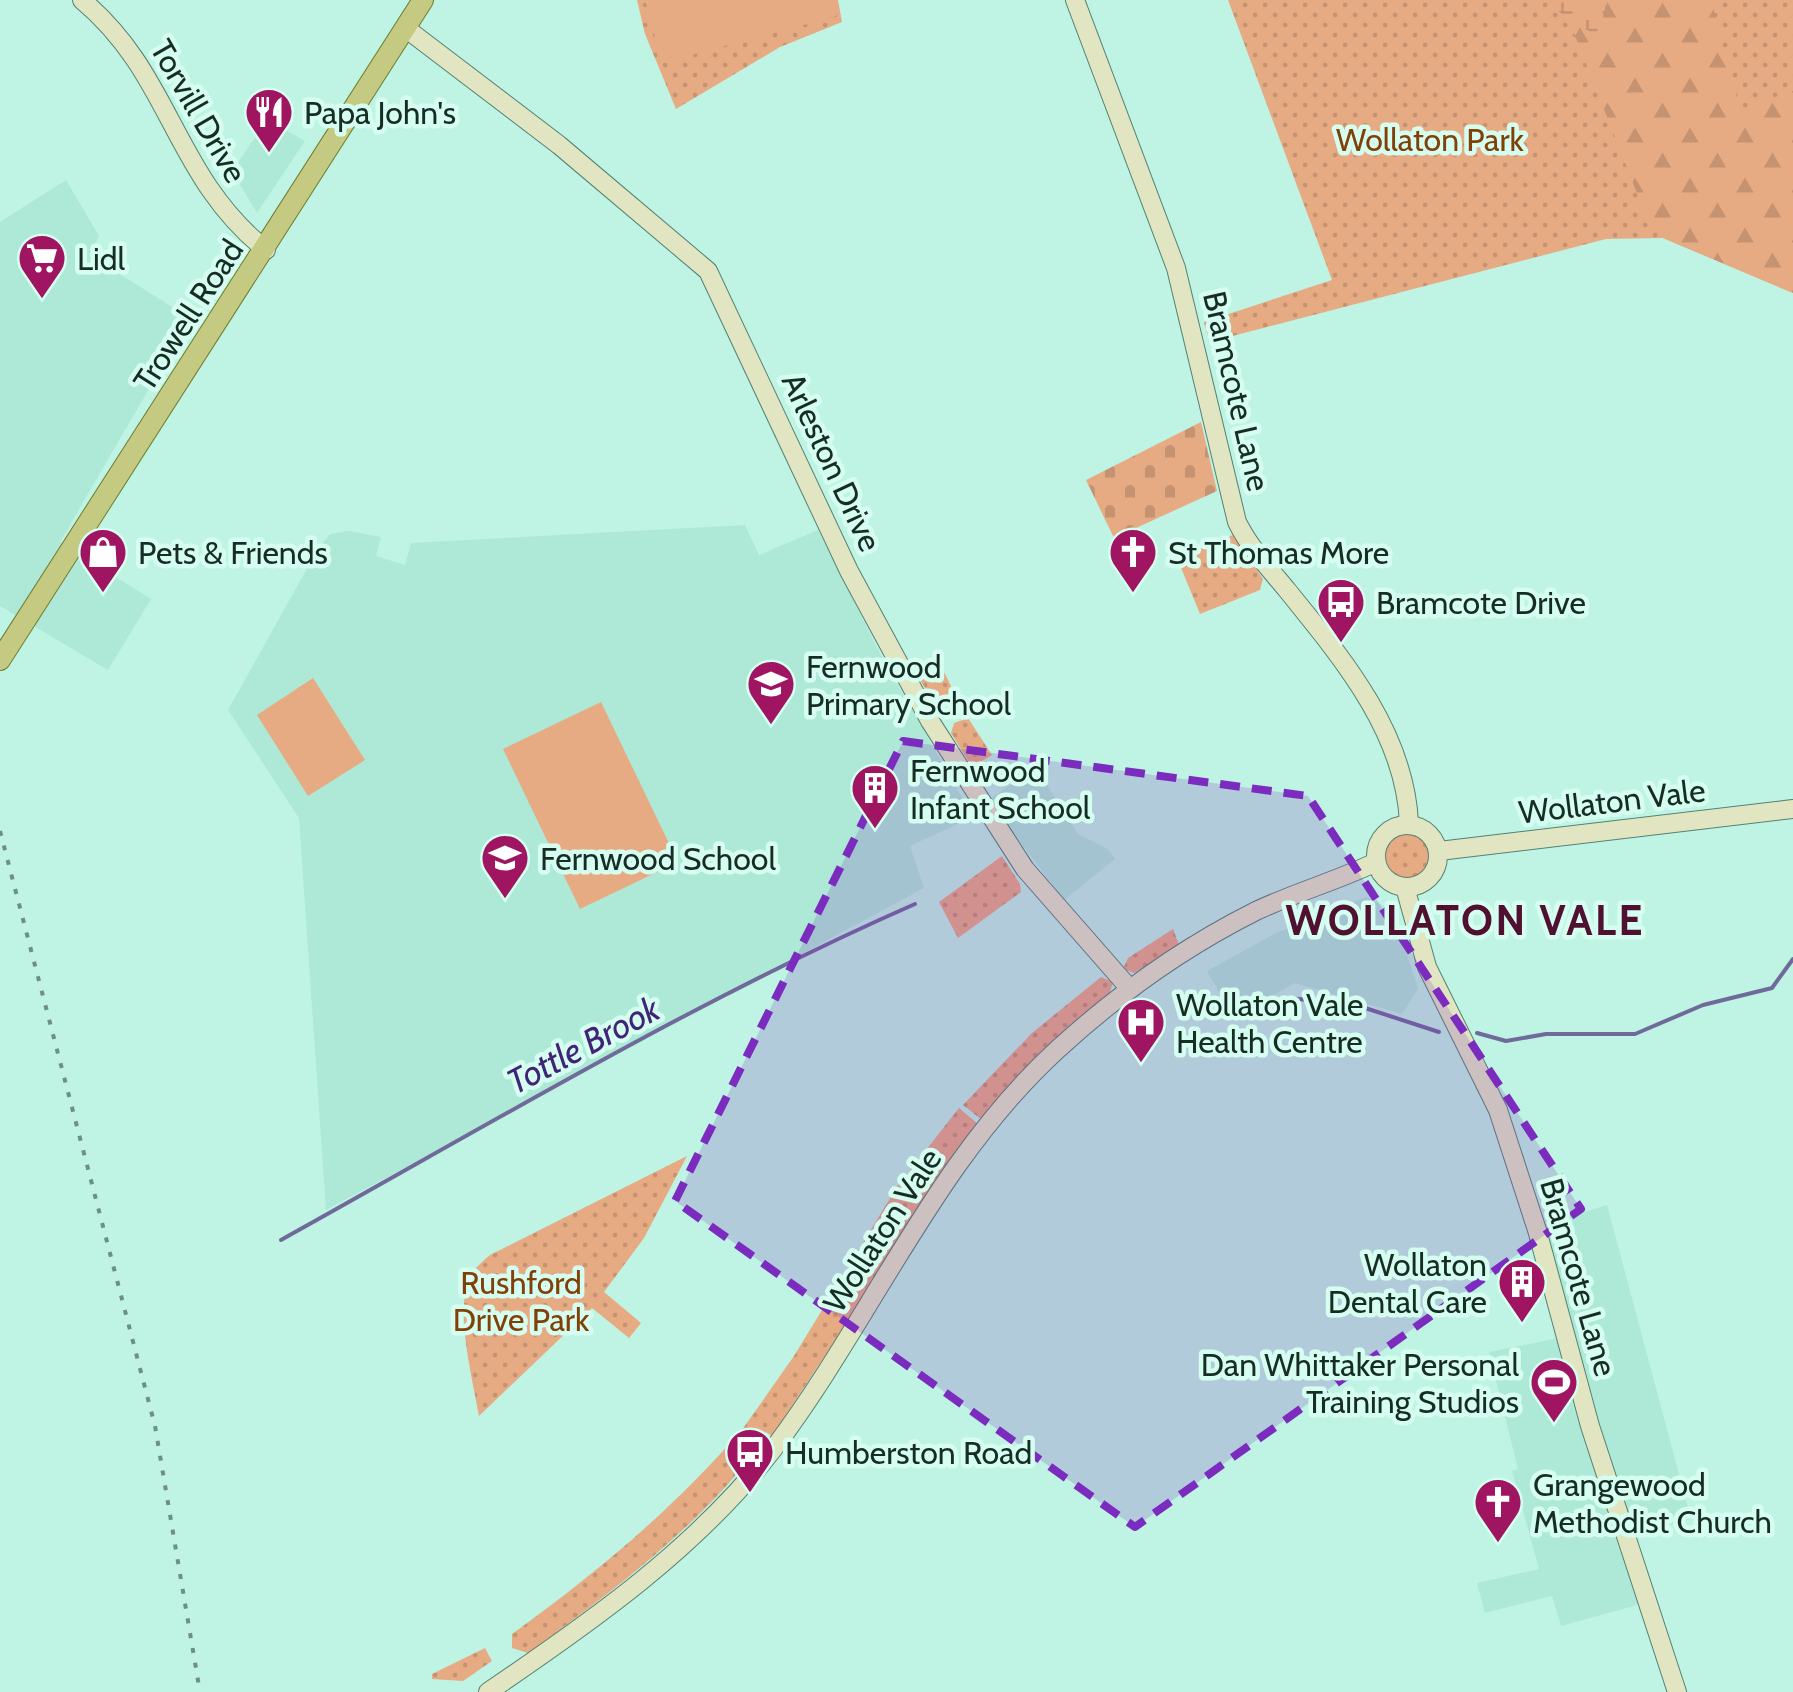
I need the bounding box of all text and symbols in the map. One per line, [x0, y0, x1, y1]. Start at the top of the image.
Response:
street label: Torvill Drive [142, 32, 256, 190]
restaurant icon: Papa John's [243, 86, 295, 154]
place label: Papa John's [304, 93, 456, 132]
park label: Wollaton Park [1336, 120, 1525, 159]
supermarket icon: Lidl [16, 232, 68, 300]
street label: Trowell Road [125, 232, 251, 398]
place label: Lidl [77, 239, 126, 278]
street label: Bramcote Lane [1195, 287, 1279, 495]
street label: Arleston Drive [774, 367, 890, 557]
shop icon: Pets & Friends [77, 526, 129, 594]
church icon: St Thomas More [1107, 526, 1159, 594]
place label: Pets & Friends [138, 533, 328, 572]
place label: St Thomas More [1168, 533, 1389, 572]
bus stop icon: Bramcote Drive [1315, 576, 1367, 644]
place label: Bramcote Drive [1376, 583, 1586, 622]
place label: Fernwood Primary School [806, 647, 1012, 723]
school or university icon: Fernwood Primary School [745, 658, 797, 726]
place label: Fernwood Infant School [910, 751, 1091, 827]
building icon: Fernwood Infant School [849, 762, 901, 830]
street label: Wollaton Vale [1517, 770, 1707, 832]
school or university icon: Fernwood School [479, 832, 531, 900]
place label: Fernwood School [540, 839, 776, 878]
district label: WOLLATON VALE [1285, 894, 1645, 946]
place label: Wollaton Vale Health Centre [1176, 985, 1364, 1061]
water label: Tottle Brook [499, 986, 668, 1103]
hospital icon: Wollaton Vale Health Centre [1115, 996, 1167, 1064]
street label: Wollaton Vale [815, 1141, 949, 1319]
street label: Bramcote Lane [1532, 1174, 1626, 1380]
place label: Wollaton Dental Care [1328, 1245, 1487, 1321]
building icon: Wollaton Dental Care [1496, 1256, 1548, 1324]
park label: Rushford Drive Park [453, 1263, 590, 1339]
place label: Dan Whittaker Personal Training Studios [1201, 1345, 1519, 1421]
sports icon: Dan Whittaker Personal Training Studios [1528, 1356, 1580, 1424]
bus stop icon: Humberston Road [724, 1426, 776, 1494]
place label: Humberston Road [785, 1433, 1032, 1472]
place label: Grangewood Methodist Church [1533, 1465, 1772, 1541]
church icon: Grangewood Methodist Church [1472, 1476, 1524, 1544]

